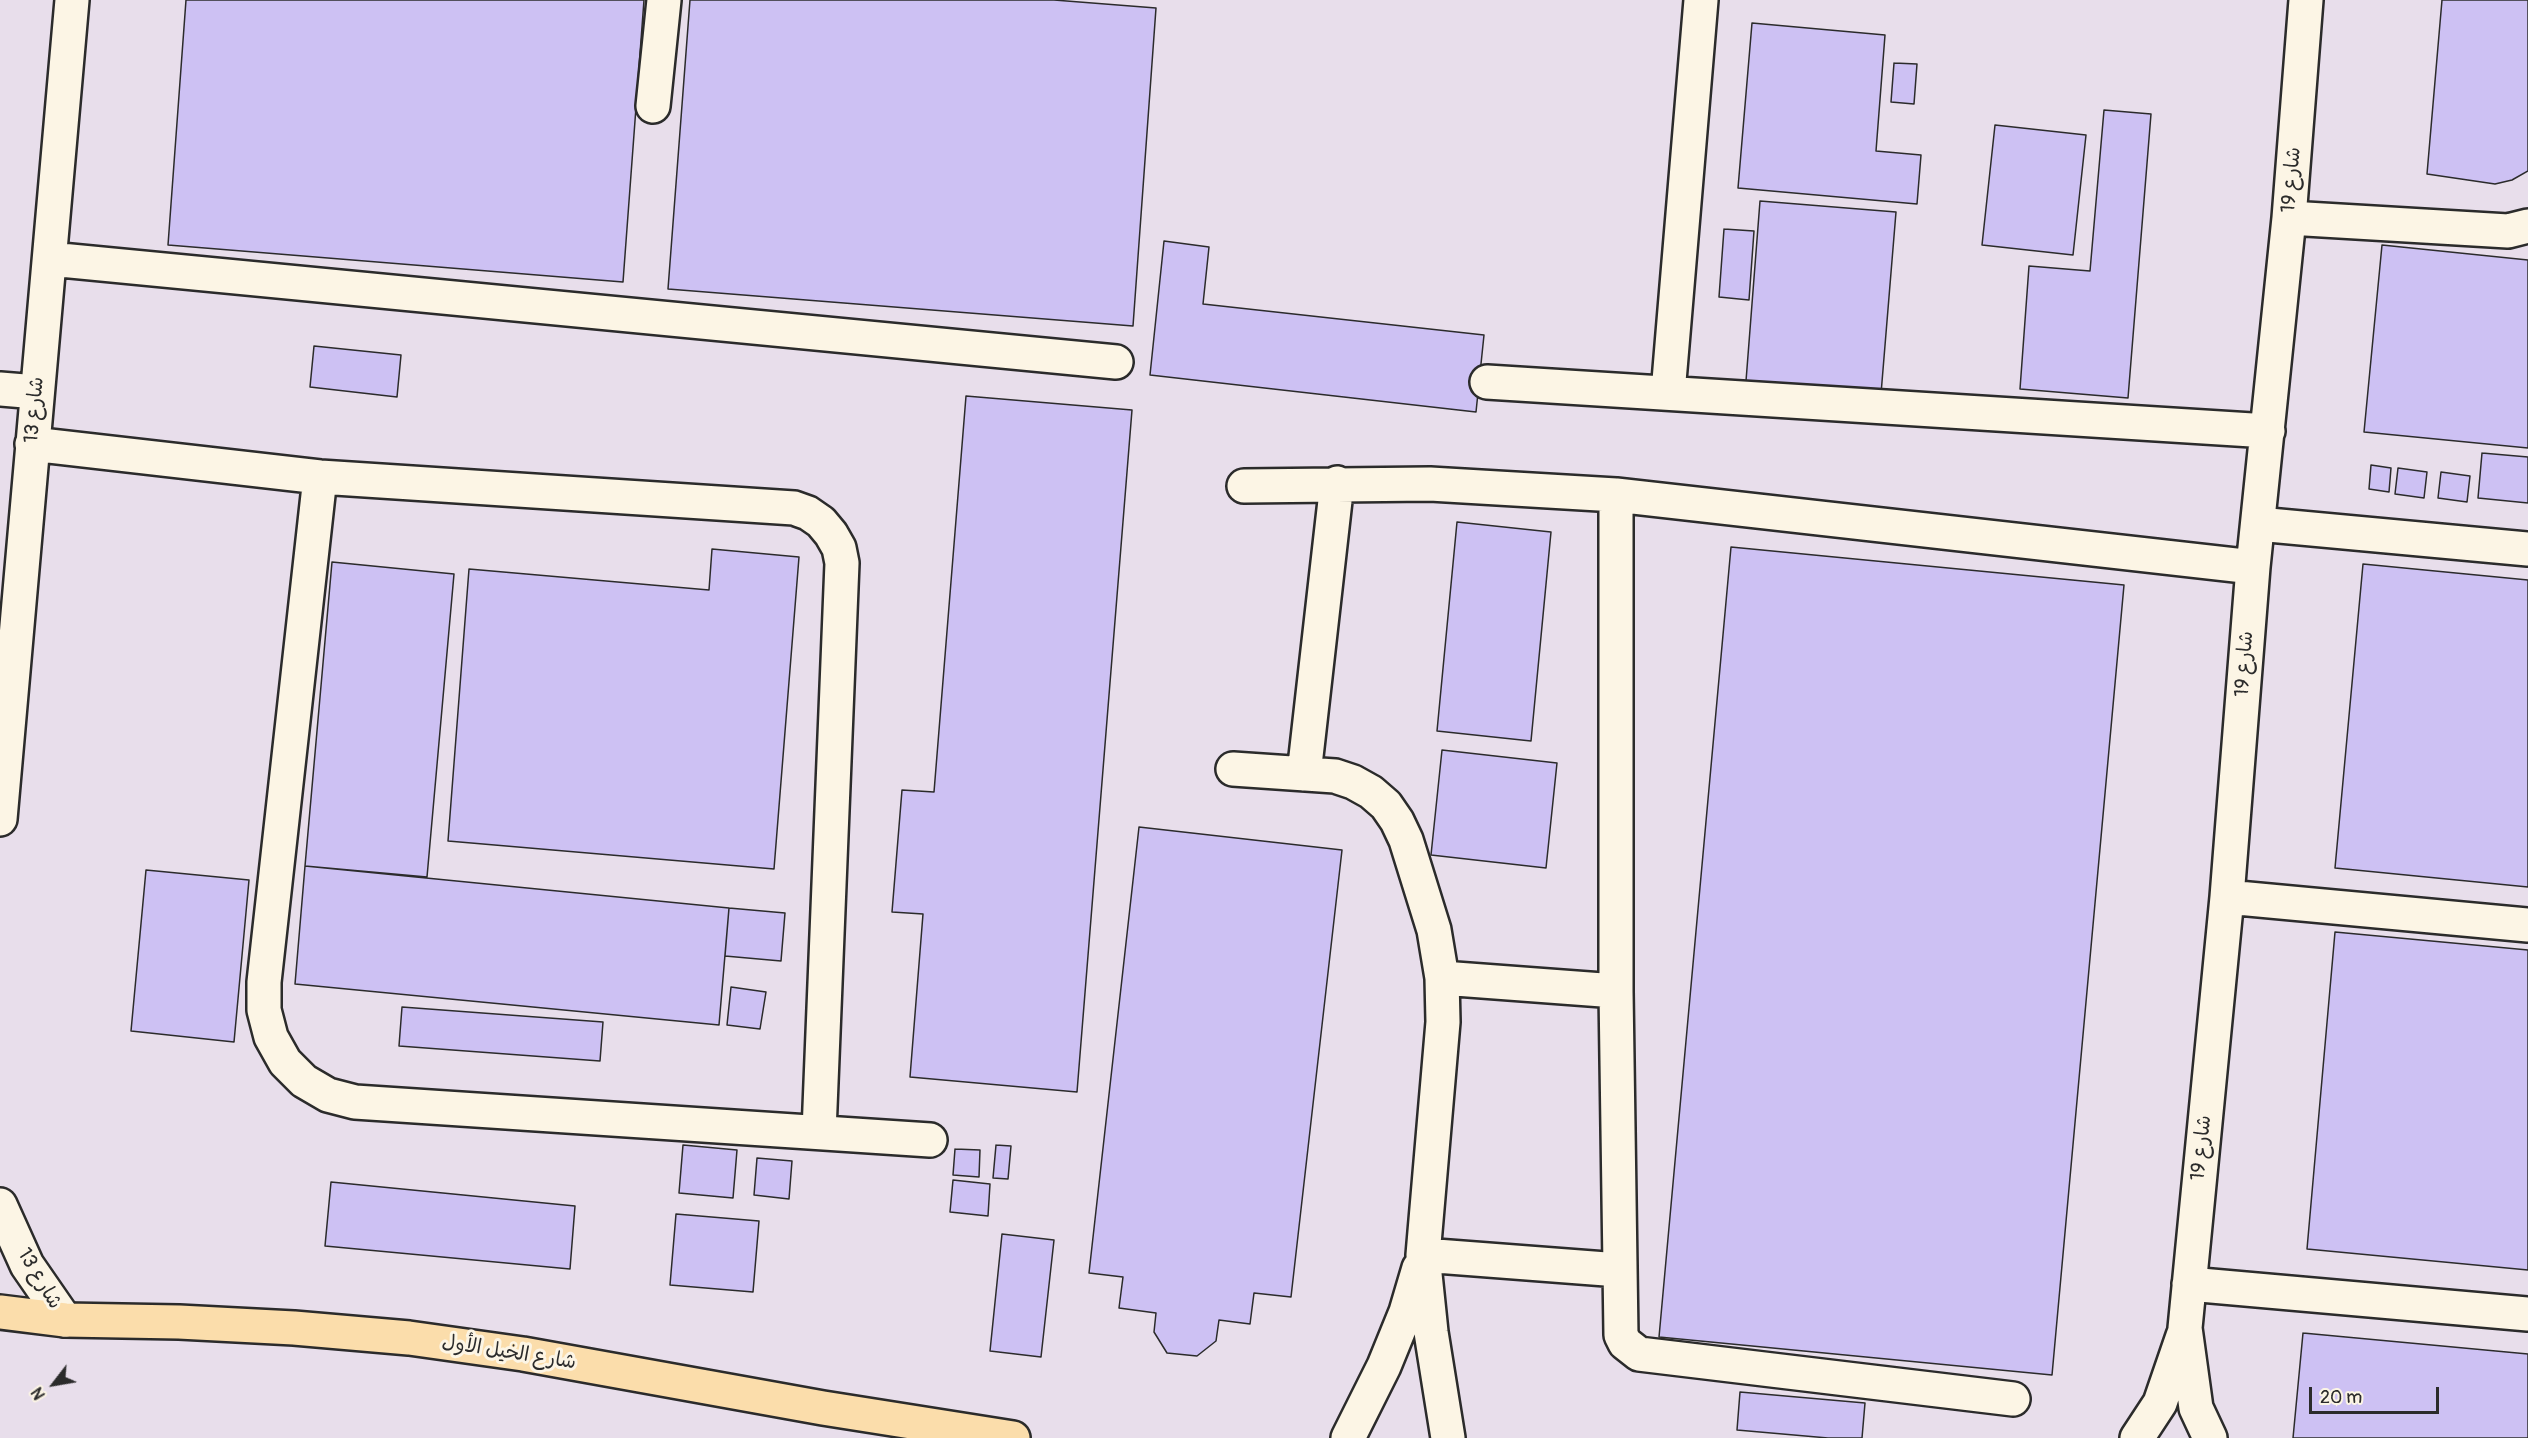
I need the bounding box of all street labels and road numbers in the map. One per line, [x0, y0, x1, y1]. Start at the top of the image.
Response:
street label: شارع 19 [2277, 146, 2307, 214]
street label: شارع 13 [20, 376, 50, 444]
street label: شارع 19 [2231, 630, 2259, 698]
street label: شارع 19 [2187, 1114, 2217, 1182]
street label: شارع 13 [12, 1244, 66, 1314]
street label: شارع الخيل الأول [440, 1331, 578, 1375]

